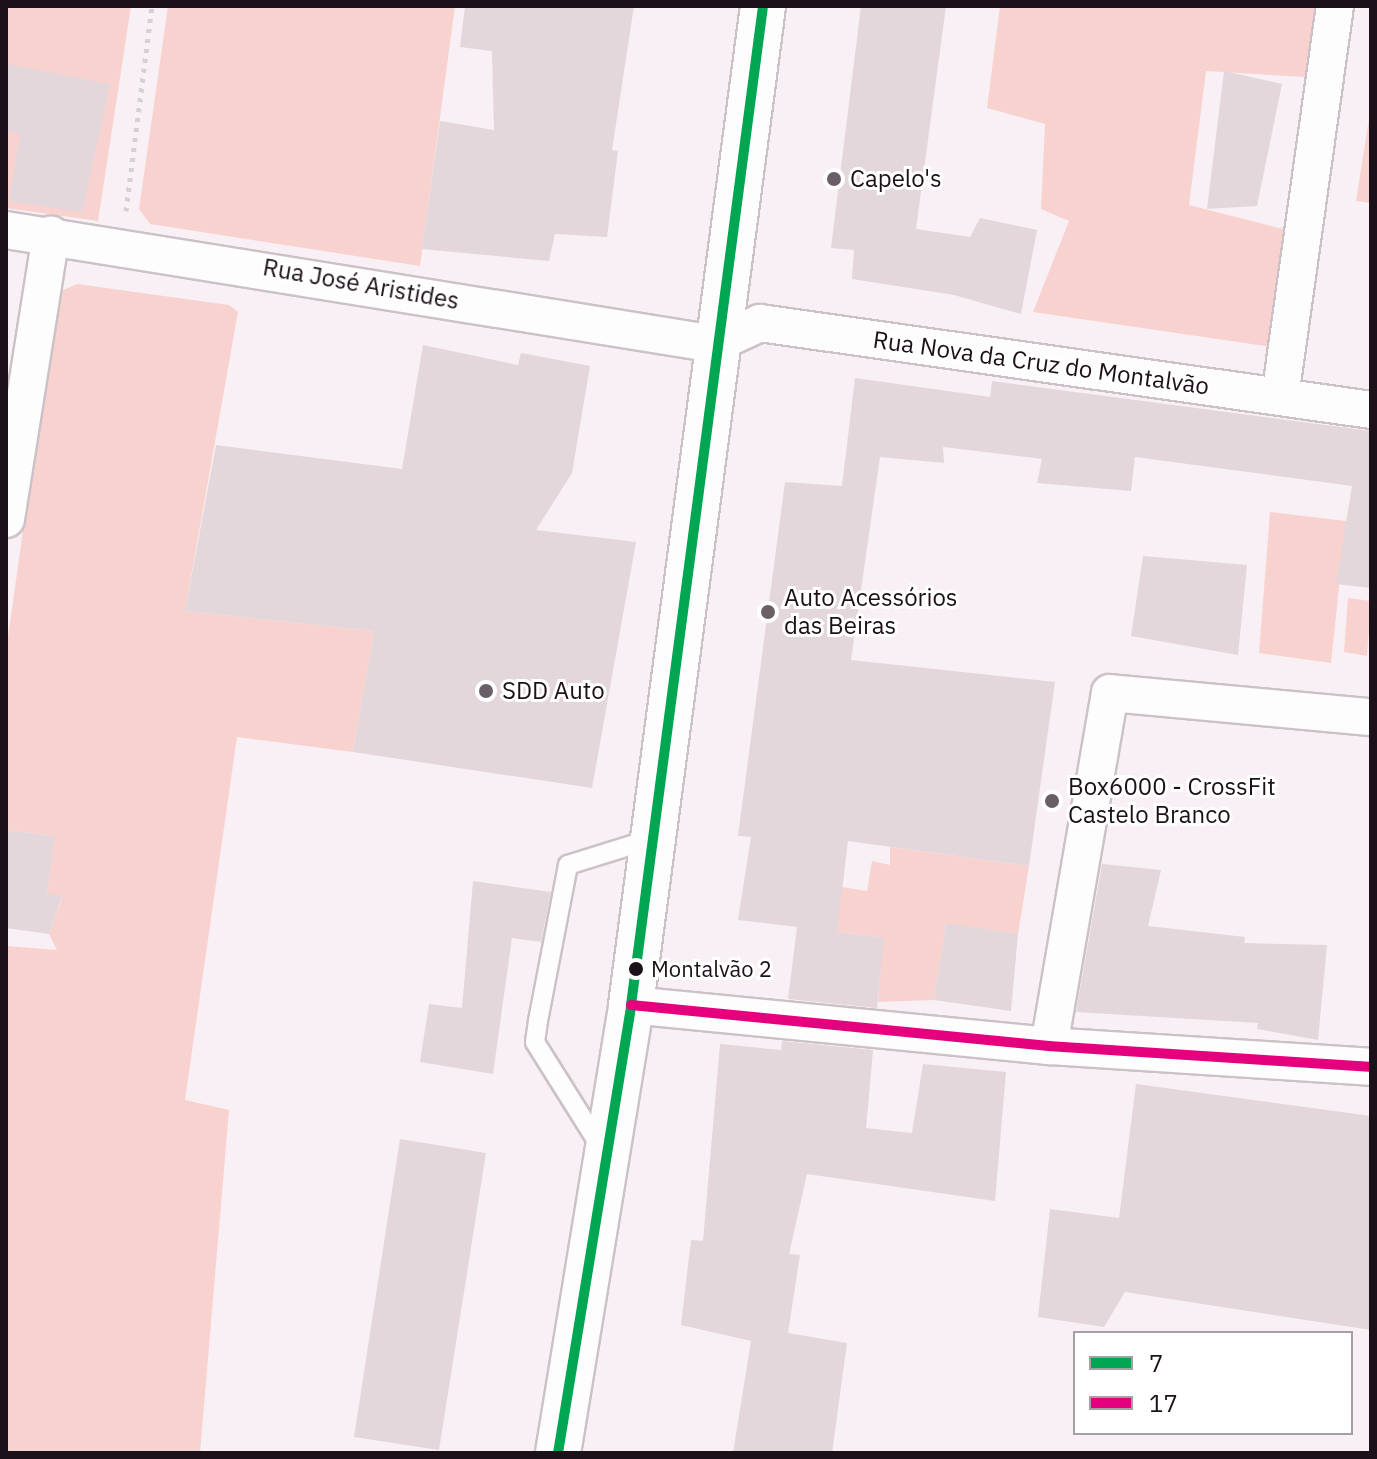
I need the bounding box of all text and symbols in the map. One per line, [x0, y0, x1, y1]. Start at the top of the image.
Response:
place label: Capelo's [850, 165, 942, 193]
marker: Capelo's [825, 170, 843, 188]
street label: Rua José Aristides [261, 253, 461, 315]
street label: Rua Nova da Cruz do Montalvão [871, 325, 1211, 401]
place label: Auto Acessórios das Beiras [784, 584, 958, 640]
marker: Auto Acessórios das Beiras [759, 603, 777, 621]
place label: SDD Auto [502, 677, 605, 705]
marker: SDD Auto [477, 682, 495, 700]
place label: Box6000 - CrossFit Castelo Branco [1068, 773, 1276, 829]
marker: Box6000 - CrossFit Castelo Branco [1043, 792, 1061, 810]
place label: Montalvão 2 [651, 956, 772, 982]
marker: Montalvão 2 [628, 961, 644, 977]
legend [1073, 1331, 1353, 1435]
text: 7 [1149, 1347, 1163, 1379]
text: 17 [1149, 1387, 1178, 1419]

